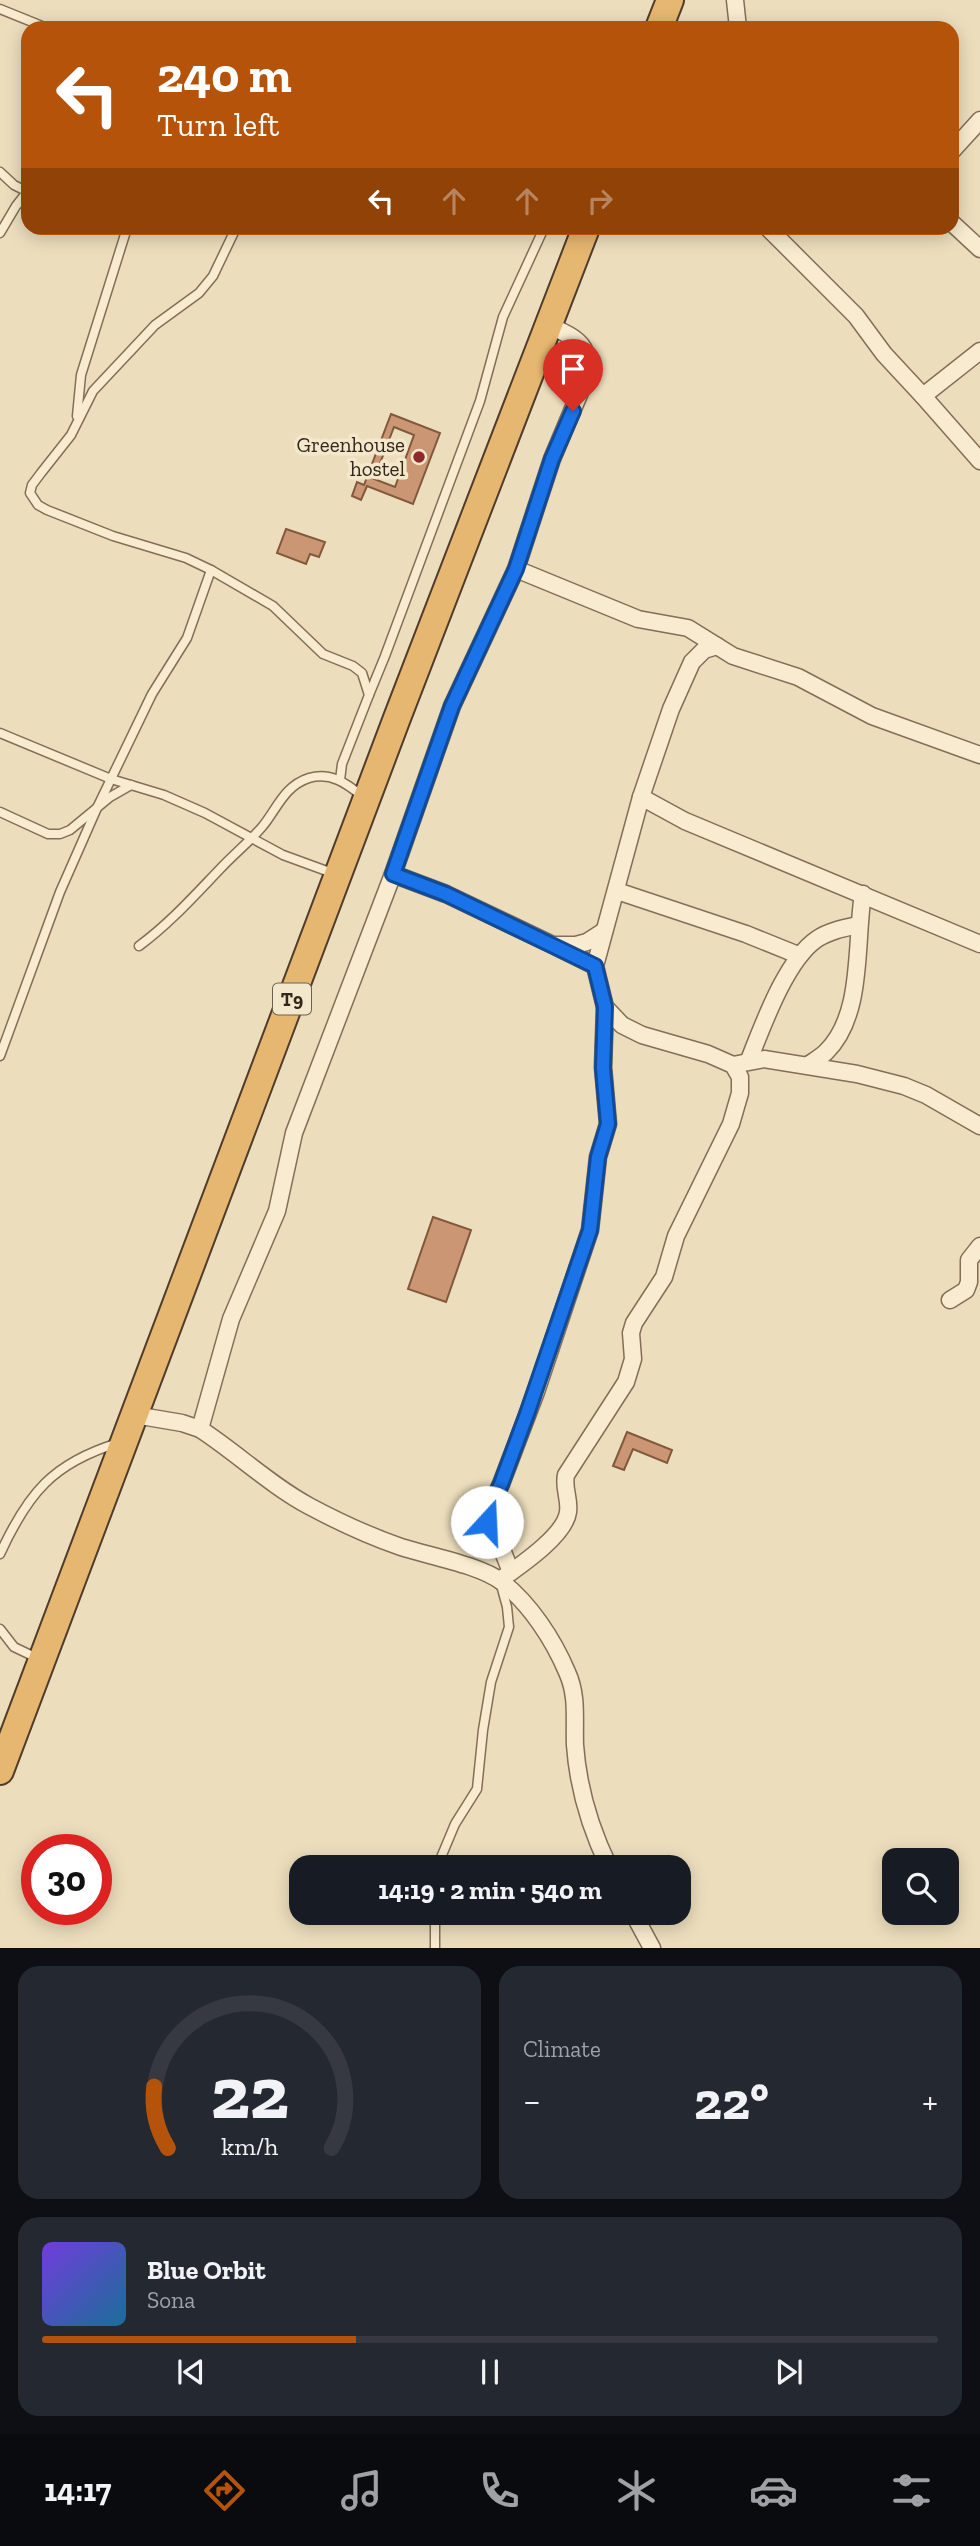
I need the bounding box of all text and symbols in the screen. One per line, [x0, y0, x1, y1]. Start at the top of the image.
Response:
text: 240 m [157, 46, 292, 105]
icon: left [42, 49, 133, 140]
text: Turn left [157, 106, 279, 144]
icon: left [362, 182, 400, 220]
icon: ahead [435, 182, 473, 220]
icon: ahead [508, 182, 546, 220]
icon: right [581, 182, 619, 220]
pin [543, 339, 603, 411]
icon: arrive [554, 350, 592, 388]
place label: Greenhouse hostel [297, 432, 405, 481]
marker: Greenhouse hostel [411, 449, 427, 465]
road number: T9 [273, 984, 311, 1015]
position arrow [450, 1485, 524, 1559]
speed limit sign: 30 [21, 1834, 112, 1925]
map controls [882, 1848, 959, 1925]
button: search [882, 1848, 959, 1925]
text: 14:19 · 2 min · 540 m [378, 1874, 602, 1906]
text: Climate [523, 2035, 601, 2063]
text: 22 [210, 2050, 289, 2138]
text: 22° [694, 2070, 769, 2132]
text: − [523, 2078, 541, 2124]
text: + [922, 2078, 938, 2124]
text: km/h [221, 2131, 278, 2161]
text: Blue Orbit [147, 2254, 266, 2286]
text: Sona [147, 2286, 195, 2314]
icon: previous [172, 2353, 210, 2391]
icon: pause [471, 2353, 509, 2391]
icon: next [770, 2353, 808, 2391]
icon: directions [200, 2466, 249, 2515]
icon: music [337, 2466, 386, 2515]
icon: phone [475, 2466, 524, 2515]
icon: climate [612, 2466, 661, 2515]
icon: car [749, 2466, 798, 2515]
icon: filters [887, 2466, 936, 2515]
text: 14:17 [44, 2471, 111, 2509]

